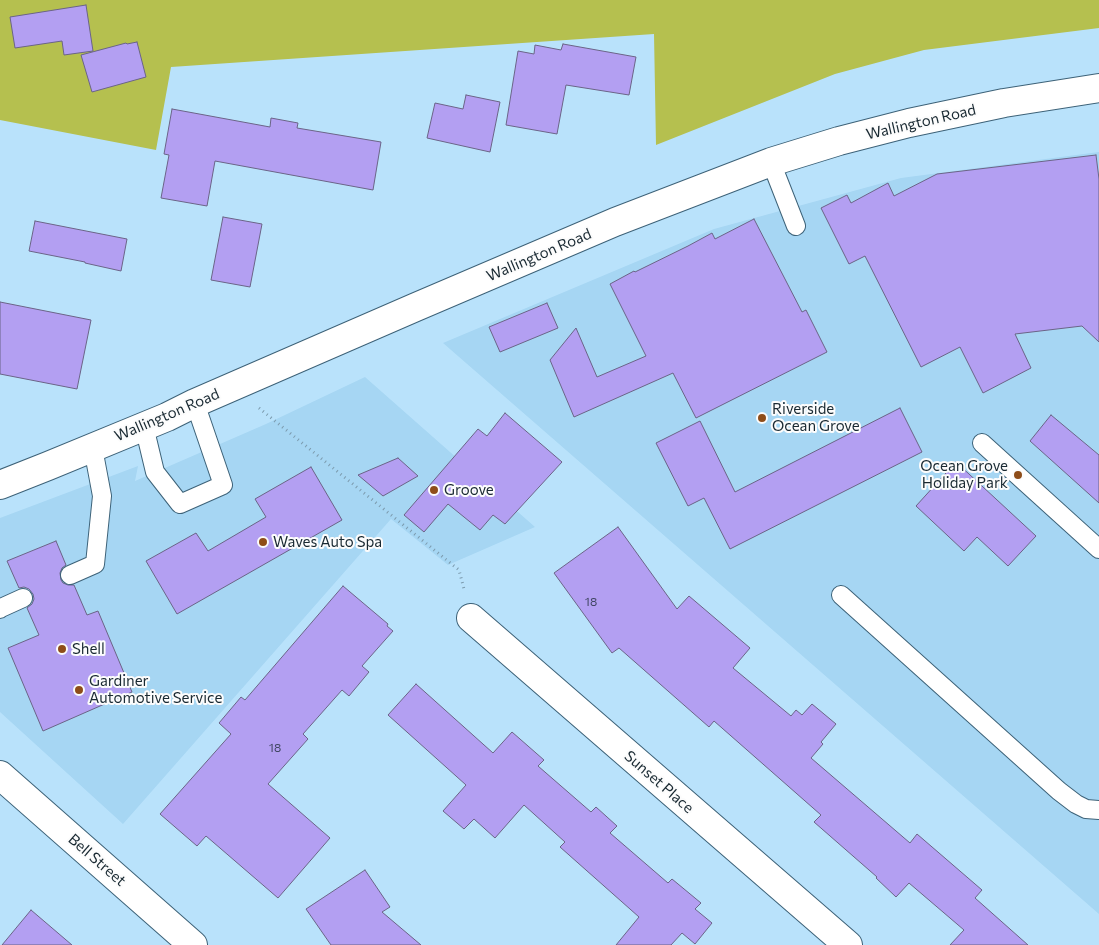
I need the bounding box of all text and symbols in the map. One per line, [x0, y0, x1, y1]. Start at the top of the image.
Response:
street label: Wallington Road [864, 101, 978, 143]
street label: Wallington Road [484, 225, 594, 285]
street label: Wallington Road [112, 385, 222, 445]
place label: Riverside Ocean Grove [772, 400, 860, 435]
marker: Riverside Ocean Grove [756, 412, 768, 424]
place label: Ocean Grove Holiday Park [920, 457, 1008, 492]
marker: Ocean Grove Holiday Park [1012, 469, 1024, 481]
place label: Groove [444, 481, 494, 499]
marker: Groove [428, 484, 440, 496]
place label: Waves Auto Spa [273, 533, 382, 551]
marker: Waves Auto Spa [257, 536, 269, 548]
house number: 18 [585, 595, 597, 609]
place label: Shell [72, 640, 105, 658]
marker: Shell [56, 643, 68, 655]
place label: Gardiner Automotive Service [89, 672, 222, 707]
marker: Gardiner Automotive Service [73, 684, 85, 696]
house number: 18 [269, 741, 281, 755]
street label: Sunset Place [621, 747, 697, 817]
street label: Bell Street [64, 830, 130, 890]

